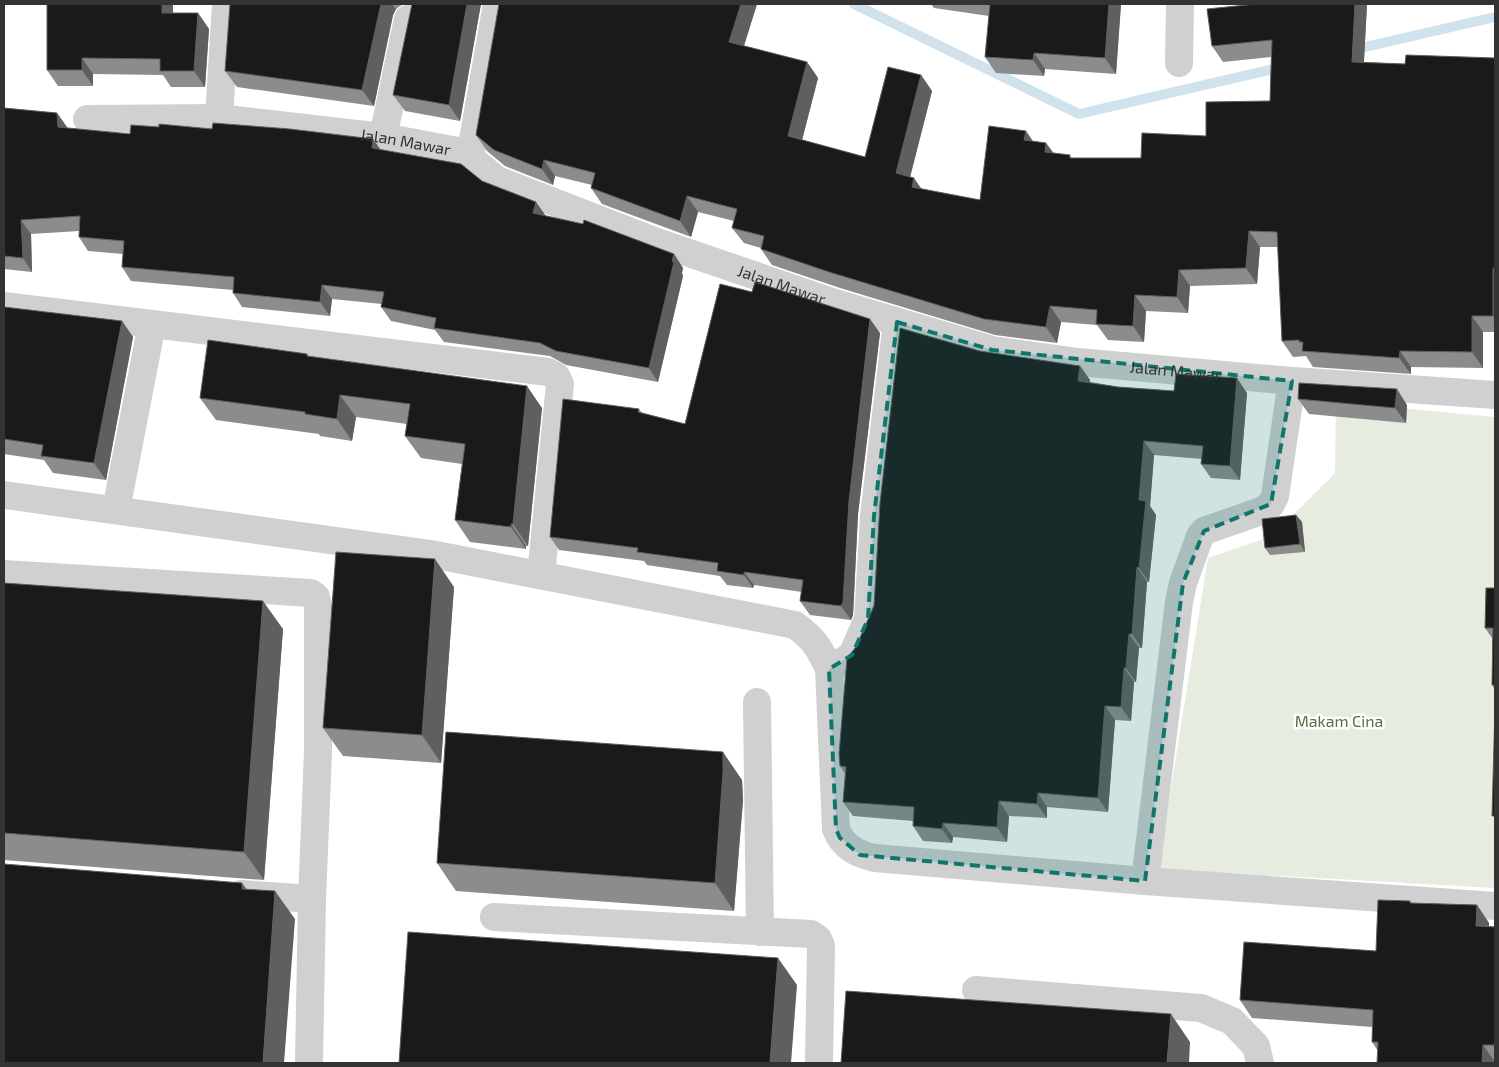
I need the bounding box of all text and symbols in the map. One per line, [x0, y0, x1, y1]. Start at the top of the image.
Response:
street label: Jalan Mawar [359, 124, 453, 159]
street label: Jalan Mawar [735, 260, 829, 308]
street label: Jalan Mawar [1129, 357, 1223, 384]
park label: Makam Cina [1295, 711, 1383, 730]

